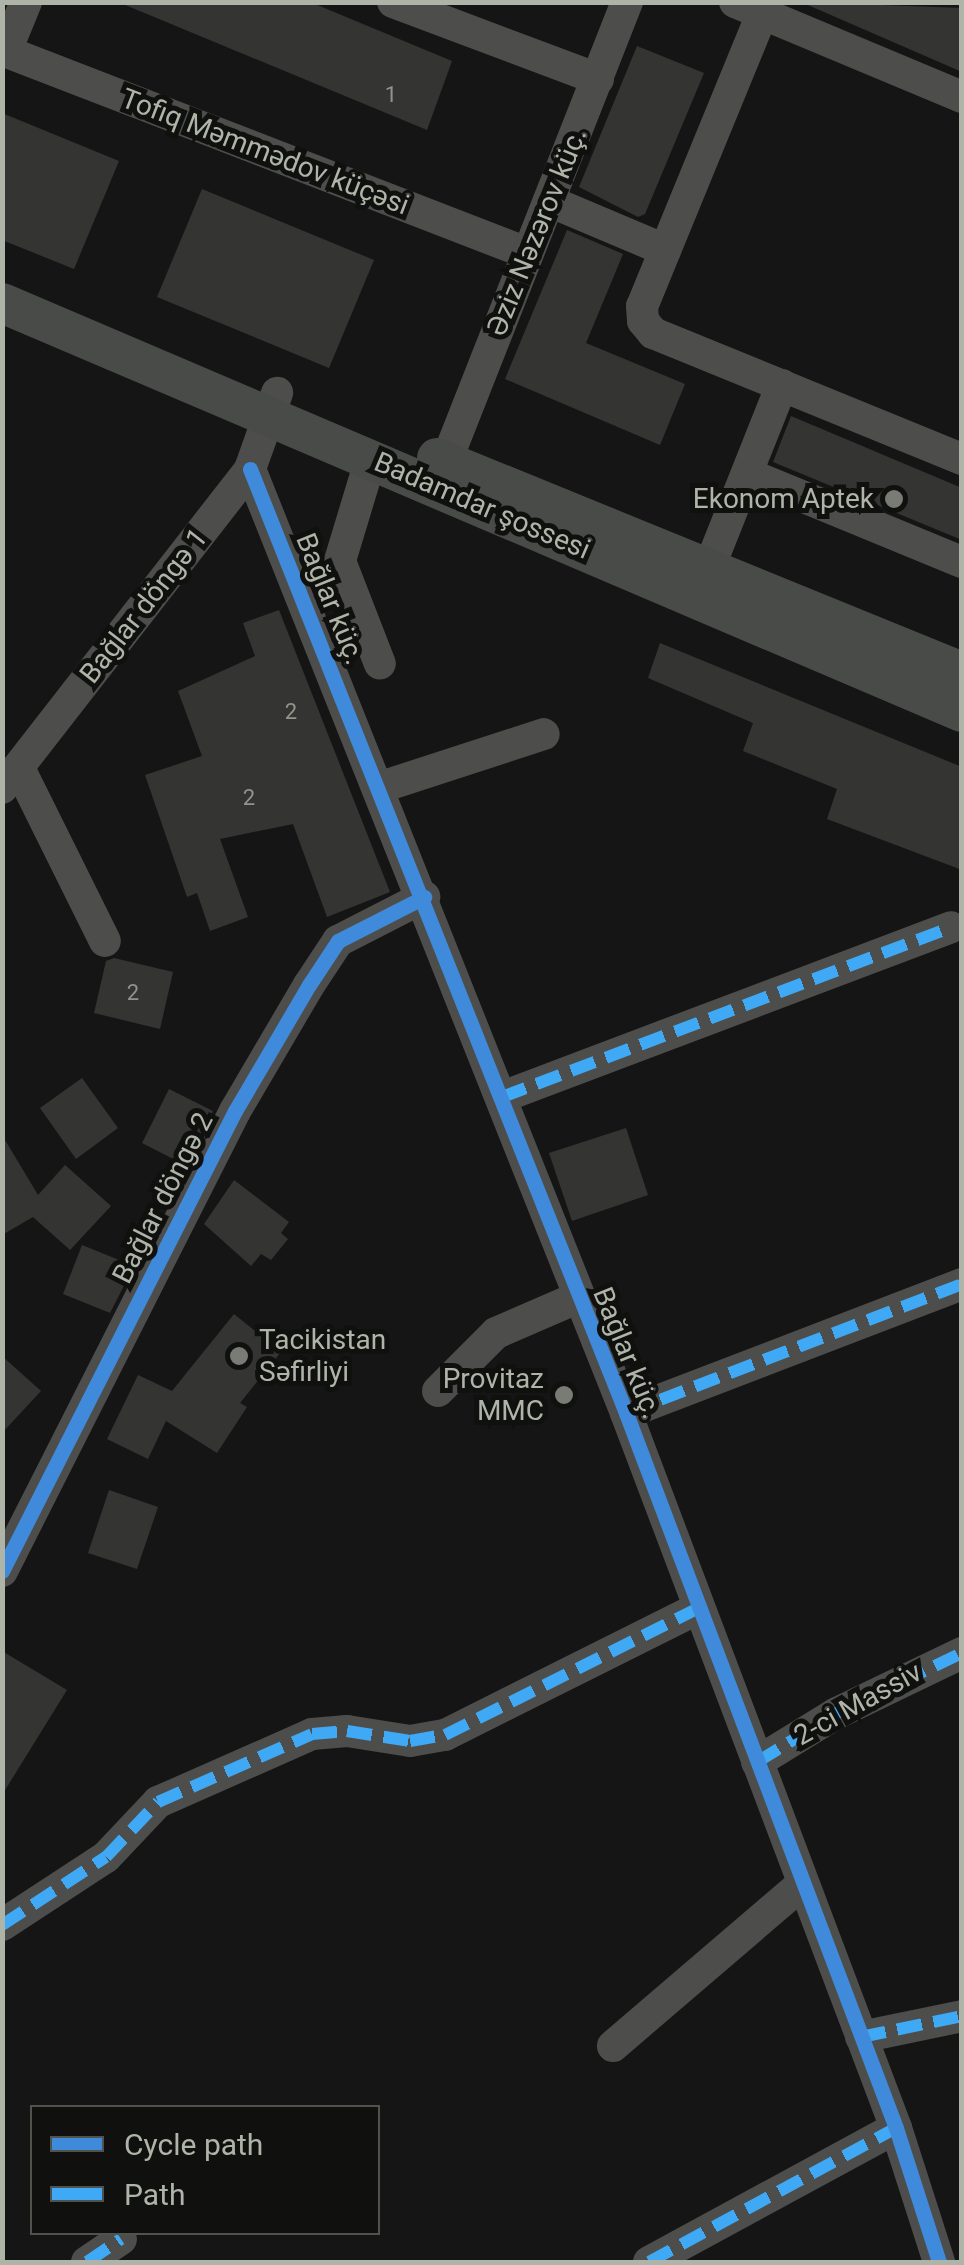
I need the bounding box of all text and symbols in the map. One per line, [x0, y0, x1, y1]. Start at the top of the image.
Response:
street label: Tofiq Məmmədov küçəsi [117, 82, 413, 222]
house number: 1 [385, 82, 397, 108]
street label: Əziz Nəzərov küç. [480, 123, 594, 341]
street label: Badamdar şossesi [369, 445, 595, 567]
place label: Ekonom Aptek [693, 482, 874, 516]
marker: Ekonom Aptek [883, 488, 905, 510]
street label: Bağlar döngə 1 [73, 522, 215, 690]
street label: Bağlar küç. [288, 528, 372, 670]
house number: 2 [285, 699, 297, 725]
house number: 2 [243, 785, 255, 811]
house number: 2 [127, 980, 139, 1006]
street label: Bağlar döngə 2 [106, 1107, 220, 1289]
street label: Bağlar küç. [585, 1282, 669, 1424]
place label: Tacikistan Səfirliyi [259, 1323, 386, 1389]
marker: Tacikistan Səfirliyi [228, 1345, 250, 1367]
place label: Provitaz MMC [443, 1362, 544, 1428]
marker: Provitaz MMC [553, 1384, 575, 1406]
street label: 2-ci Massiv [788, 1655, 928, 1753]
legend [30, 2105, 380, 2235]
text: Cycle path [124, 2127, 263, 2162]
text: Path [124, 2177, 185, 2212]

